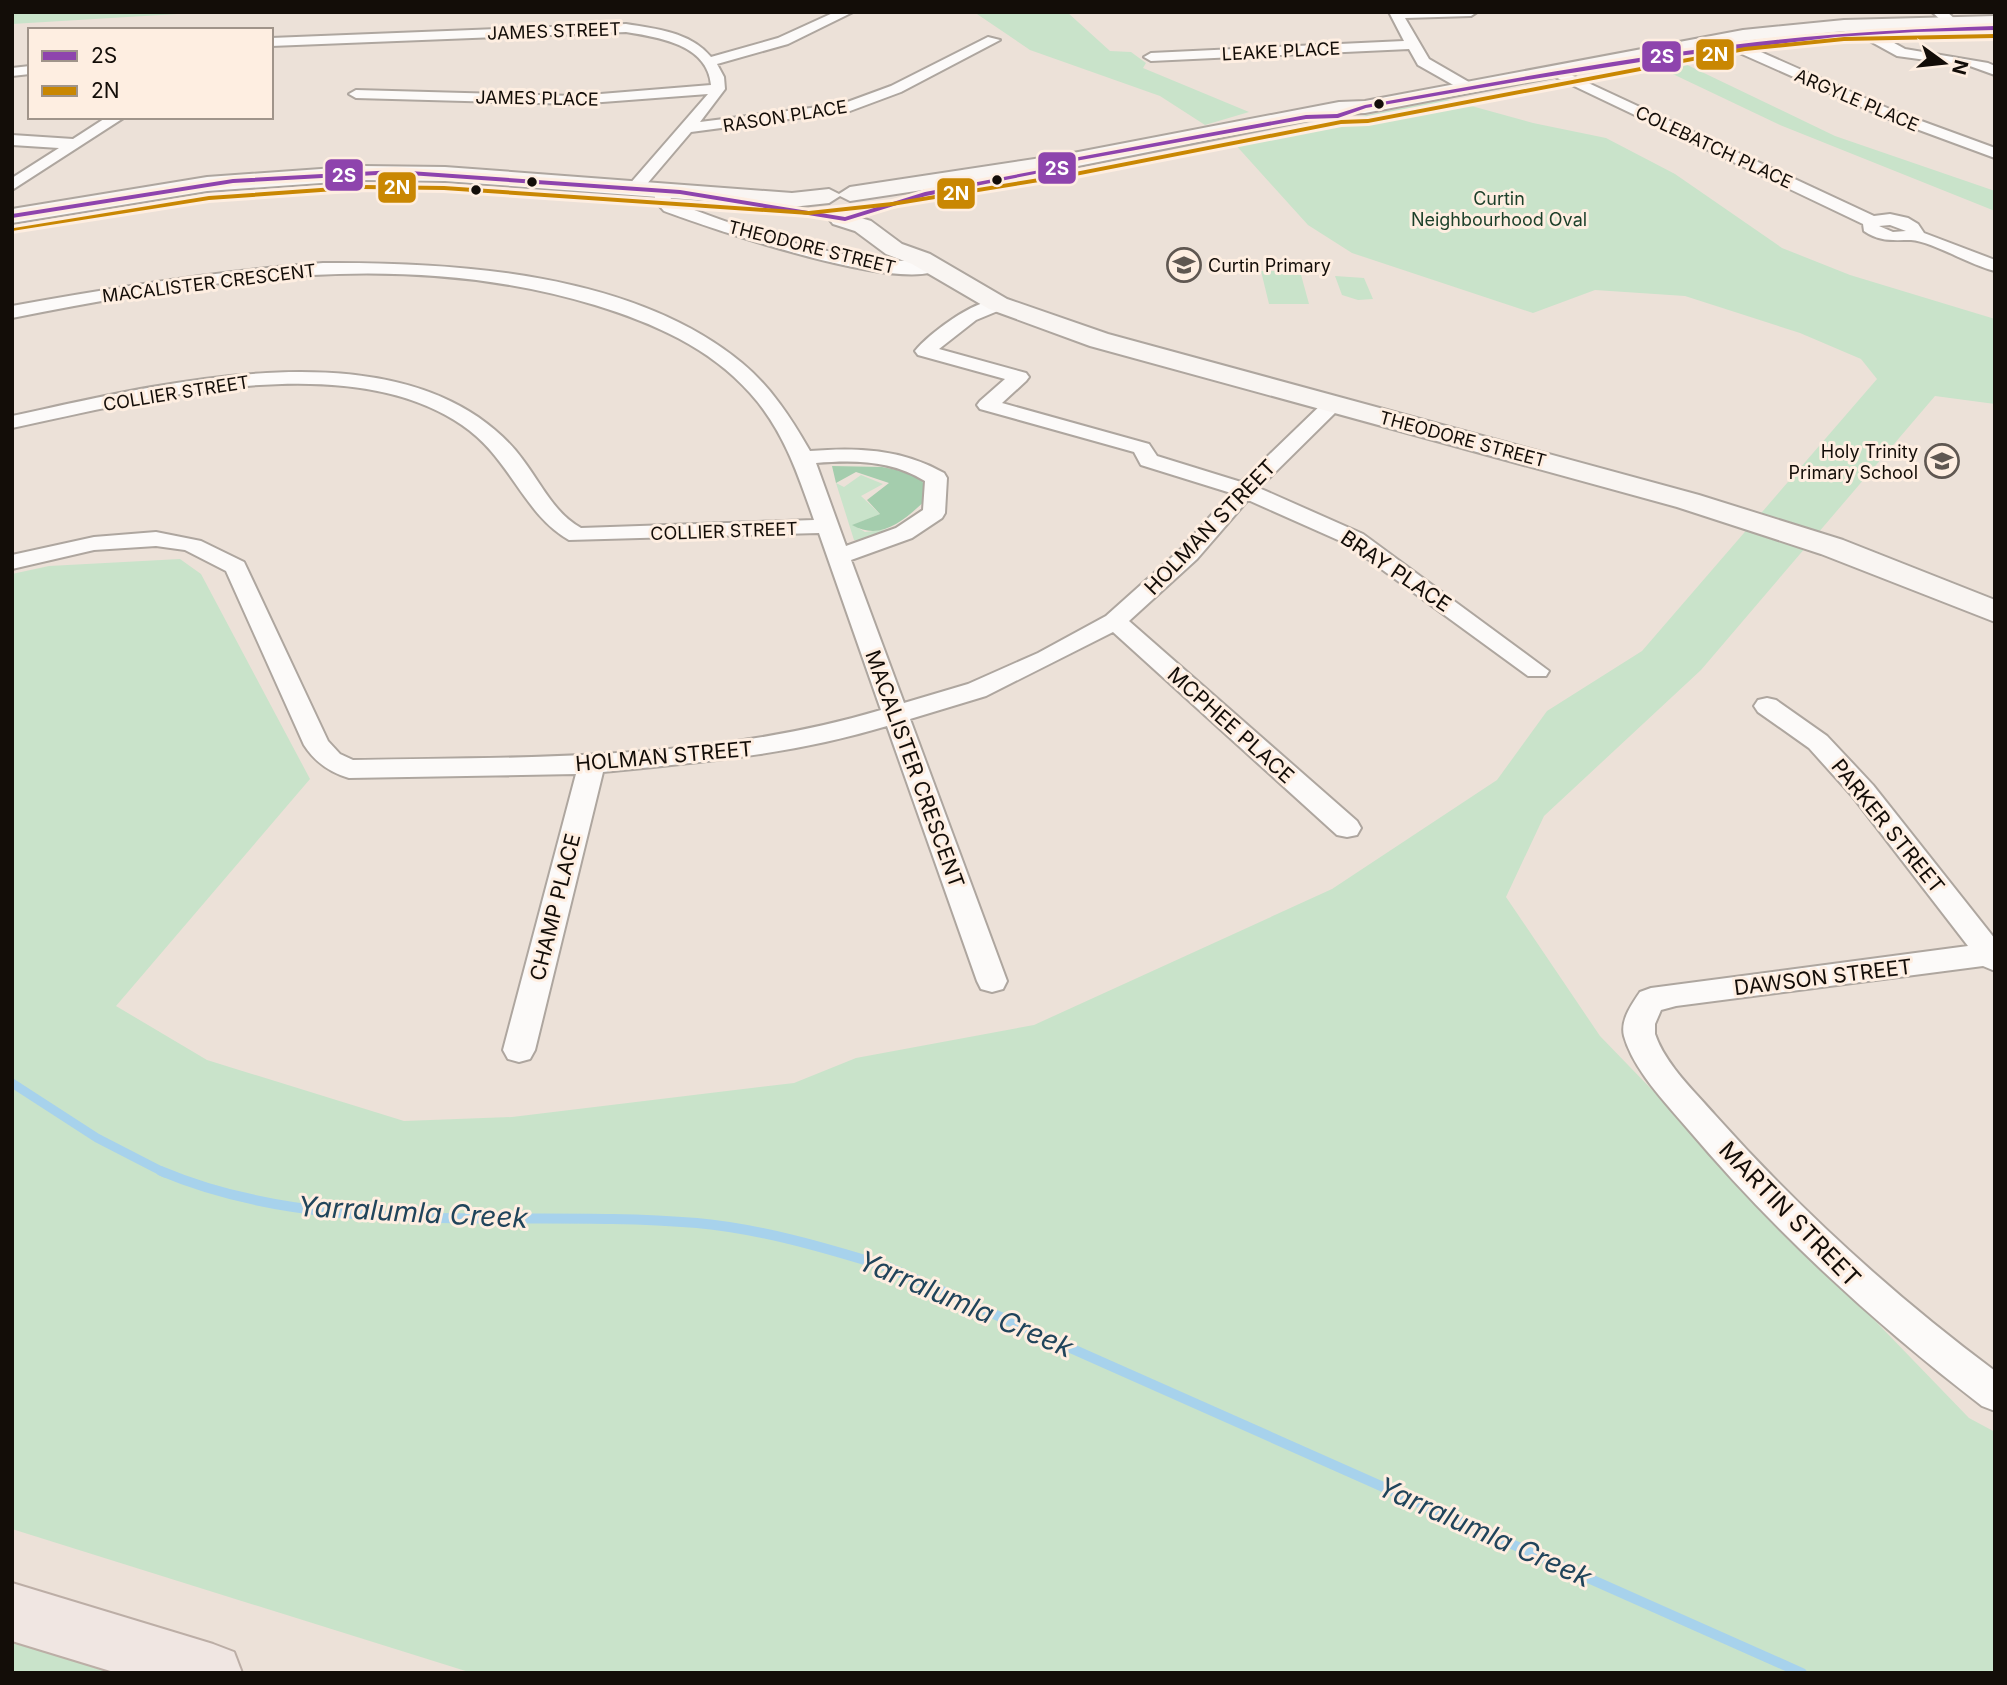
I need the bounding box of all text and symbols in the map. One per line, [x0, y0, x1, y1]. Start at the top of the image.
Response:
street label: JAMES STREET [487, 18, 621, 44]
legend [28, 28, 273, 119]
north arrow [1909, 28, 1979, 98]
street label: LEAKE PLACE [1221, 37, 1341, 65]
line badge: 2N [1695, 38, 1735, 71]
line badge: 2S [1641, 40, 1682, 73]
text: 2S [91, 43, 117, 68]
text: 2N [1702, 43, 1728, 66]
text: 2S [1650, 45, 1674, 68]
text: N [1947, 57, 1973, 77]
street label: ARGYLE PLACE [1792, 64, 1922, 136]
text: 2N [91, 78, 120, 103]
street label: JAMES PLACE [475, 86, 599, 110]
street label: RASON PLACE [721, 96, 849, 136]
unlabelled marker [1372, 97, 1386, 111]
street label: COLEBATCH PLACE [1632, 101, 1796, 193]
line badge: 2S [1037, 151, 1077, 185]
text: 2S [1045, 157, 1069, 180]
line badge: 2S [324, 158, 364, 192]
text: 2S [332, 164, 356, 187]
line badge: 2N [377, 171, 417, 204]
unlabelled marker [990, 173, 1004, 187]
unlabelled marker [525, 175, 539, 189]
text: 2N [384, 176, 410, 199]
line badge: 2N [936, 177, 976, 210]
text: 2N [943, 182, 969, 205]
unlabelled marker [469, 183, 483, 197]
park label: Curtin Neighbourhood Oval [1411, 188, 1587, 230]
street label: THEODORE STREET [726, 216, 898, 278]
school or university icon: Curtin Primary [1165, 246, 1203, 284]
place label: Curtin Primary [1208, 255, 1331, 276]
street label: MACALISTER CRESCENT [101, 259, 317, 307]
street label: COLLIER STREET [101, 371, 251, 415]
street label: THEODORE STREET [1377, 407, 1549, 471]
place label: Holy Trinity Primary School [1789, 441, 1918, 483]
school or university icon: Holy Trinity Primary School [1923, 442, 1961, 480]
street label: HOLMAN STREET [1139, 454, 1281, 600]
street label: COLLIER STREET [650, 518, 798, 544]
street label: BRAY PLACE [1336, 525, 1456, 617]
street label: MACALISTER CRESCENT [860, 647, 970, 891]
street label: MCPHEE PLACE [1163, 662, 1299, 788]
street label: HOLMAN STREET [574, 736, 754, 776]
street label: PARKER STREET [1826, 754, 1950, 898]
street label: CHAMP PLACE [525, 831, 585, 983]
street label: DAWSON STREET [1733, 954, 1913, 1000]
street label: MARTIN STREET [1713, 1135, 1867, 1293]
water label: Yarralumla Creek [297, 1189, 529, 1235]
water label: Yarralumla Creek [853, 1243, 1079, 1365]
water label: Yarralumla Creek [1373, 1470, 1598, 1595]

